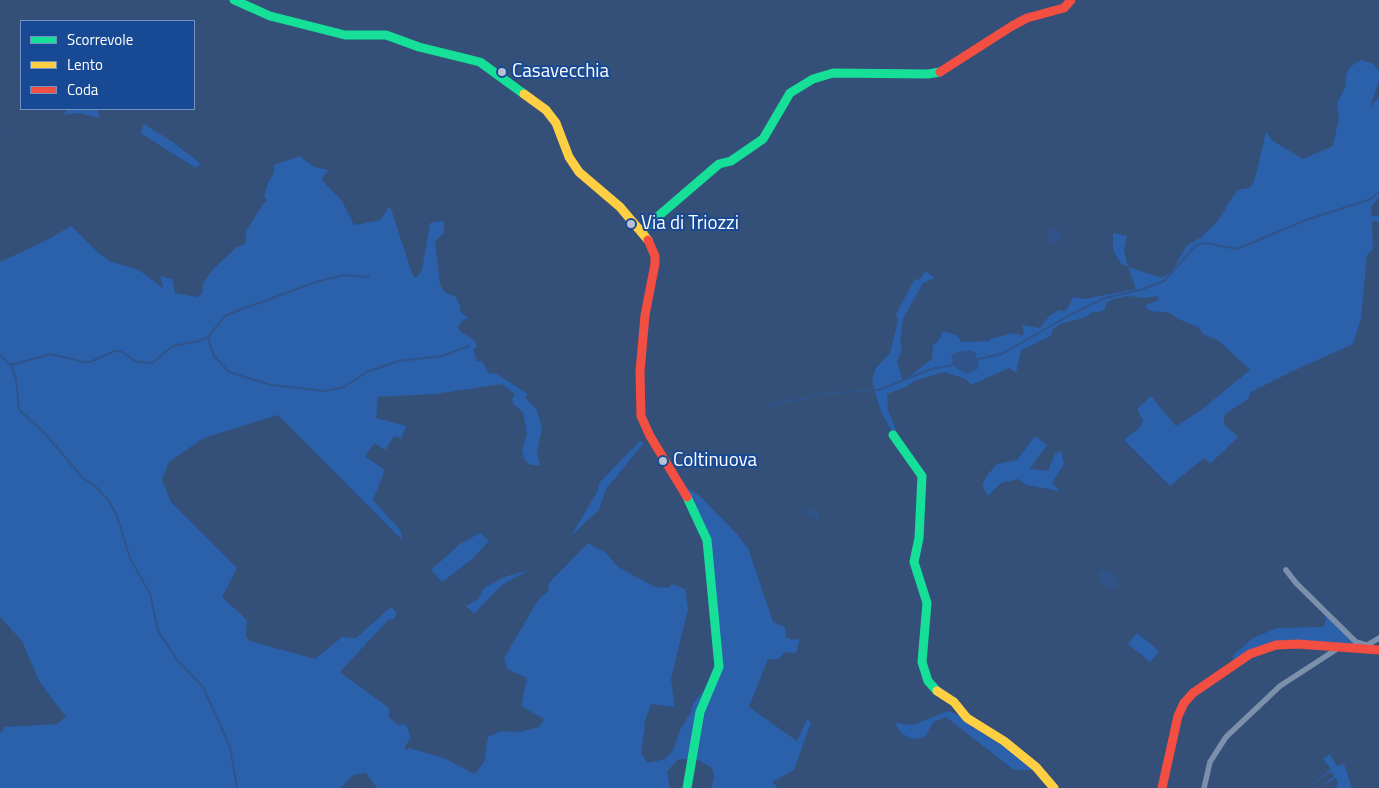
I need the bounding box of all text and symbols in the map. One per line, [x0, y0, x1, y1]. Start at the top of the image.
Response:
legend [20, 20, 195, 110]
text: Scorrevole [67, 28, 133, 51]
text: Lento [67, 53, 103, 76]
place label: Casavecchia [512, 61, 609, 83]
marker: Casavecchia [496, 66, 508, 78]
text: Coda [67, 78, 98, 101]
place label: Via di Triozzi [641, 213, 739, 235]
marker: Via di Triozzi [625, 218, 637, 230]
place label: Coltinuova [673, 450, 757, 472]
marker: Coltinuova [657, 455, 669, 467]

